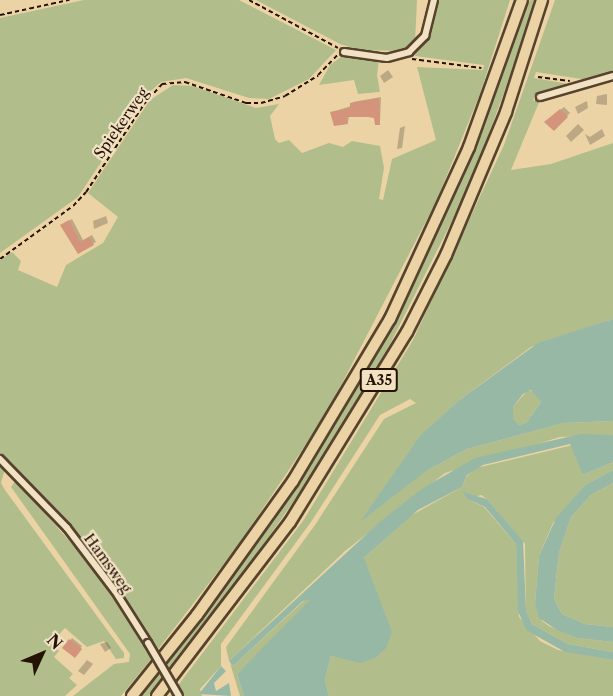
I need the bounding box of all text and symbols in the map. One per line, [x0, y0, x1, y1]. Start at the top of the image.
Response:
street label: Spiekerweg [90, 84, 152, 162]
road number: A35 [360, 369, 398, 391]
street label: Hamsweg [80, 530, 136, 596]
north arrow [12, 624, 72, 684]
text: N [43, 630, 67, 653]

